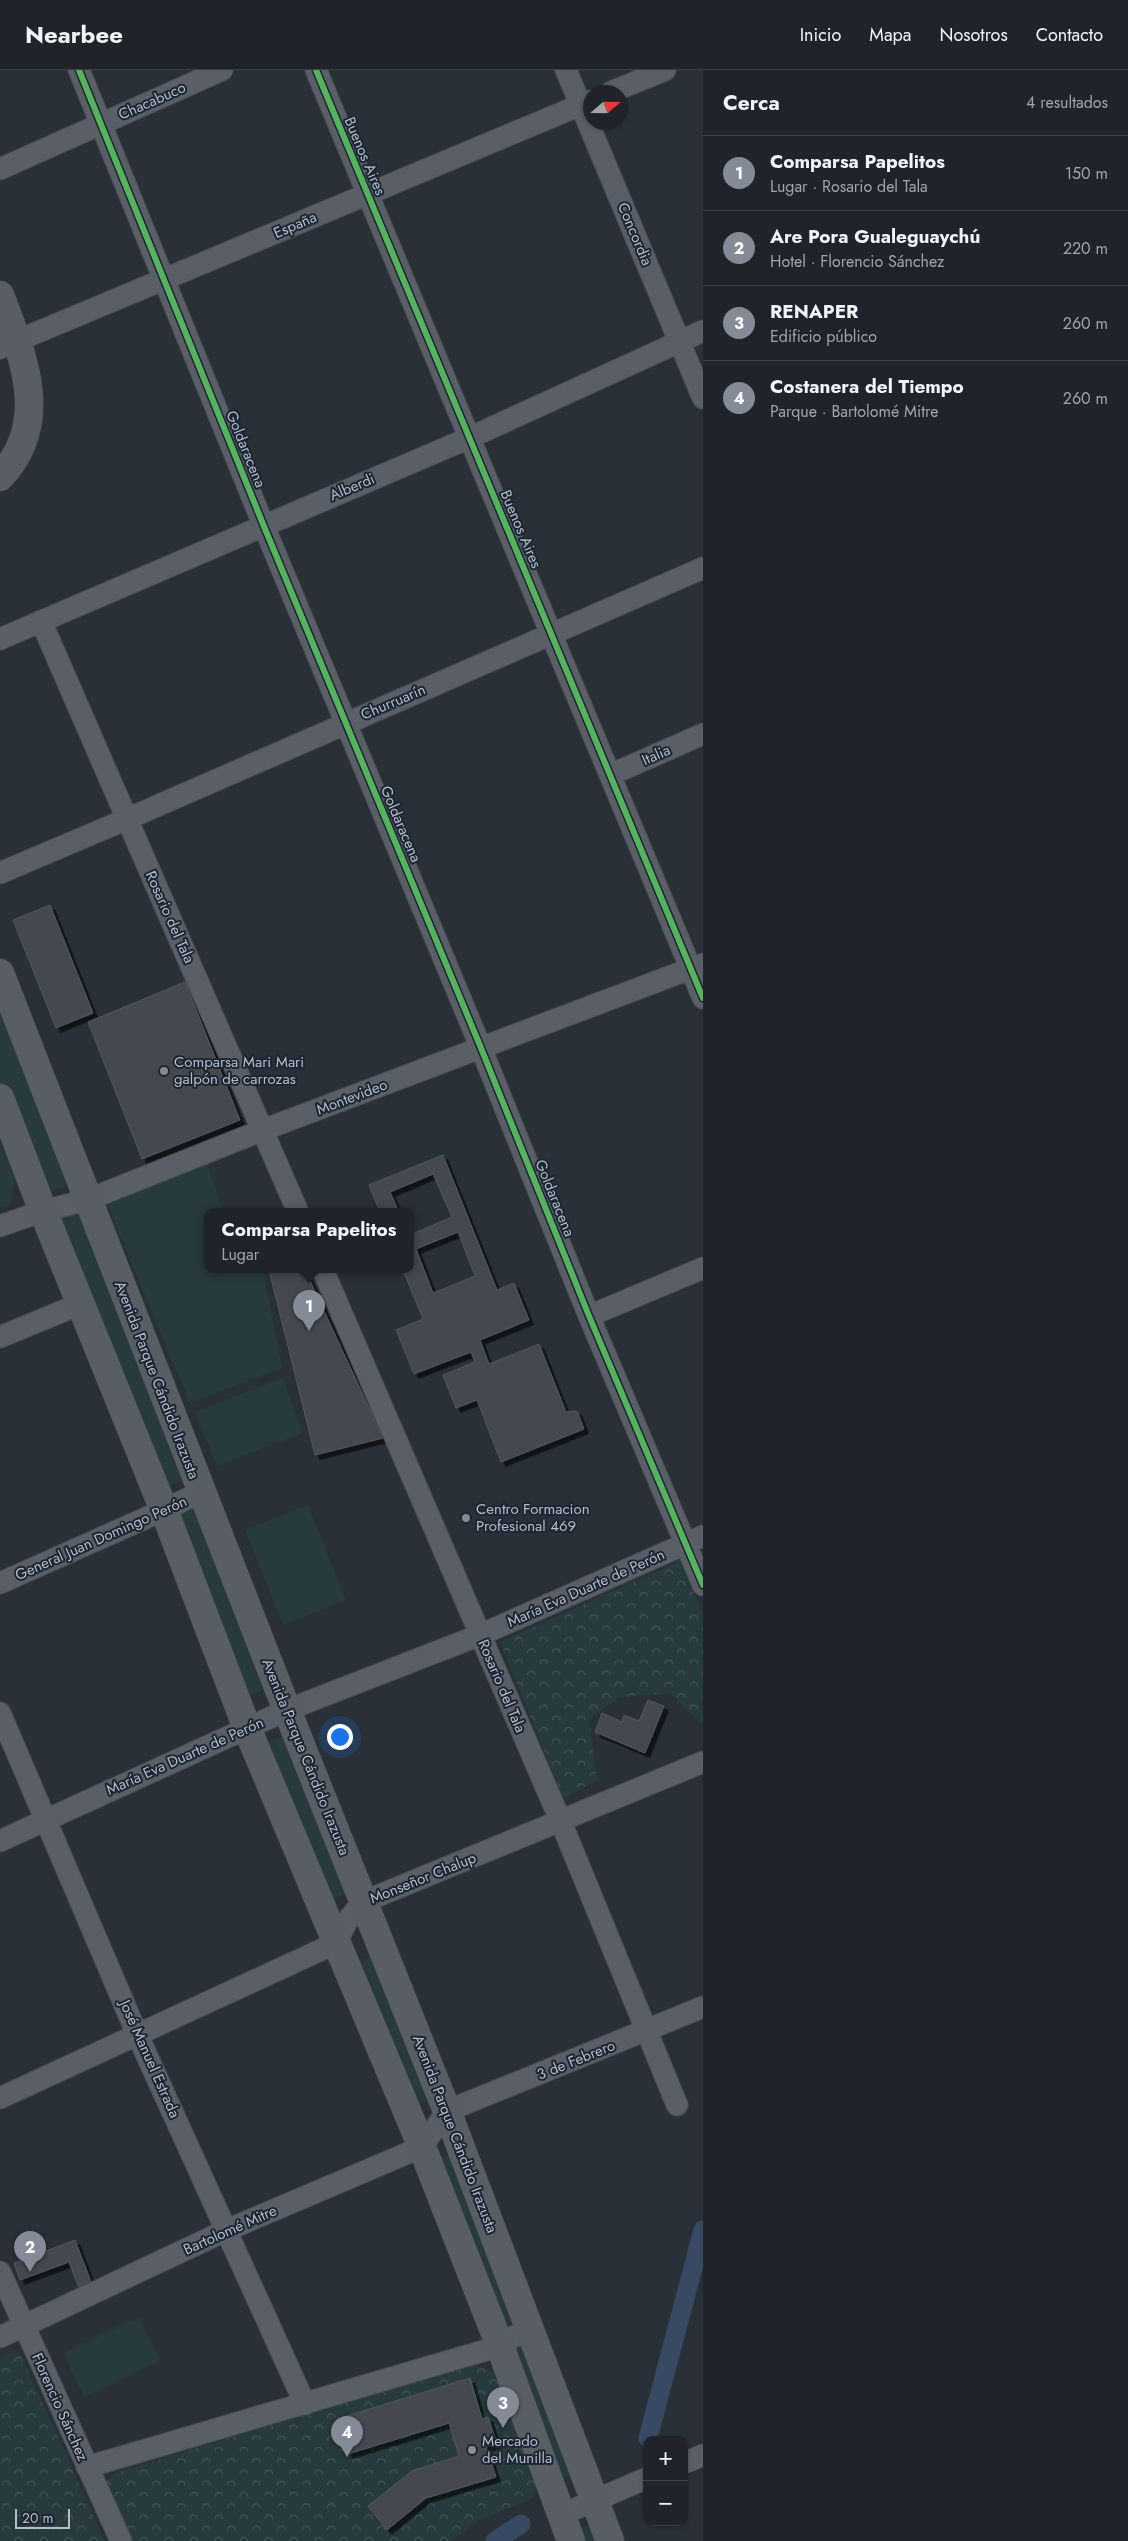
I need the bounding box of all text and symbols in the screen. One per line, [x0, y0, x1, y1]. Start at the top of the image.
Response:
text: Nearbee [25, 17, 123, 52]
text: Inicio [800, 22, 841, 48]
text: Mapa [869, 22, 911, 48]
text: Nosotros [939, 22, 1008, 48]
text: Contacto [1036, 22, 1103, 48]
street label: Chacabuco [115, 76, 189, 126]
north arrow [583, 85, 628, 130]
text: Cerca [723, 88, 780, 118]
text: 4 resultados [1026, 91, 1108, 114]
street label: Buenos Aires [339, 113, 391, 199]
text: Comparsa Papelitos [770, 148, 945, 175]
text: 1 [735, 162, 743, 185]
text: 150 m [1065, 162, 1108, 185]
text: Lugar · Rosario del Tala [770, 175, 928, 198]
street label: Concordia [612, 199, 658, 269]
street label: España [270, 206, 320, 244]
text: Are Pora Gualeguaychú [770, 223, 980, 250]
text: 2 [734, 237, 744, 260]
text: 220 m [1063, 237, 1108, 260]
text: Hotel · Florencio Sánchez [770, 250, 944, 273]
text: RENAPER [770, 298, 858, 325]
text: 3 [734, 312, 744, 335]
text: 260 m [1063, 312, 1108, 335]
text: Edificio público [770, 325, 877, 348]
text: Costanera del Tiempo [770, 373, 964, 400]
text: 4 [733, 387, 745, 410]
text: 260 m [1063, 387, 1108, 410]
text: Parque · Bartolomé Mitre [770, 400, 938, 423]
street label: Goldaracena [221, 407, 271, 491]
street label: Alberdi [326, 468, 378, 506]
street label: Buenos Aires [495, 486, 547, 572]
street label: Churruarín [357, 679, 429, 725]
street label: Italia [638, 739, 674, 771]
street label: Goldaracena [375, 782, 427, 866]
street label: Rosario del Tala [140, 867, 200, 967]
place label: Comparsa Mari Mari galpón de carrozas [174, 1051, 304, 1090]
marker: Comparsa Mari Mari galpón de carrozas [158, 1065, 170, 1077]
street label: Montevideo [313, 1073, 391, 1121]
street label: Goldaracena [530, 1156, 580, 1240]
popup [204, 1208, 414, 1273]
text: Comparsa Papelitos [222, 1216, 396, 1243]
text: Lugar [222, 1243, 259, 1266]
street label: Avenida Parque Cándido Irazusta [109, 1278, 205, 1482]
pin: 1 [293, 1290, 325, 1331]
street label: General Juan Domingo Perón [12, 1490, 190, 1586]
place label: Centro Formacion Profesional 469 [476, 1498, 590, 1537]
marker: Centro Formacion Profesional 469 [460, 1512, 472, 1524]
street label: María Eva Duarte de Perón [504, 1543, 668, 1633]
street label: Rosario del Tala [472, 1636, 532, 1736]
street label: Avenida Parque Cándido Irazusta [256, 1655, 356, 1859]
street label: María Eva Duarte de Perón [103, 1711, 267, 1801]
your location [327, 1724, 353, 1750]
street label: Monseñor Chalup [367, 1846, 480, 1909]
street label: José Manuel Estrada [113, 1995, 186, 2121]
street label: Avenida Parque Cándido Irazusta [407, 2032, 503, 2236]
street label: 3 de Febrero [534, 2034, 618, 2086]
street label: Bartolomé Mitre [180, 2199, 281, 2260]
pin: 2 [14, 2231, 46, 2272]
street label: Florencio Sánchez [26, 2349, 94, 2465]
pin: 3 [487, 2387, 519, 2428]
pin: 4 [331, 2416, 363, 2457]
place label: Mercado del Munilla [482, 2430, 552, 2469]
map controls [643, 2436, 688, 2526]
button: + [643, 2436, 688, 2481]
marker: Mercado del Munilla [466, 2444, 478, 2456]
button: − [643, 2481, 688, 2526]
scale bar [15, 2506, 70, 2529]
text: 20 m [22, 2508, 54, 2528]

